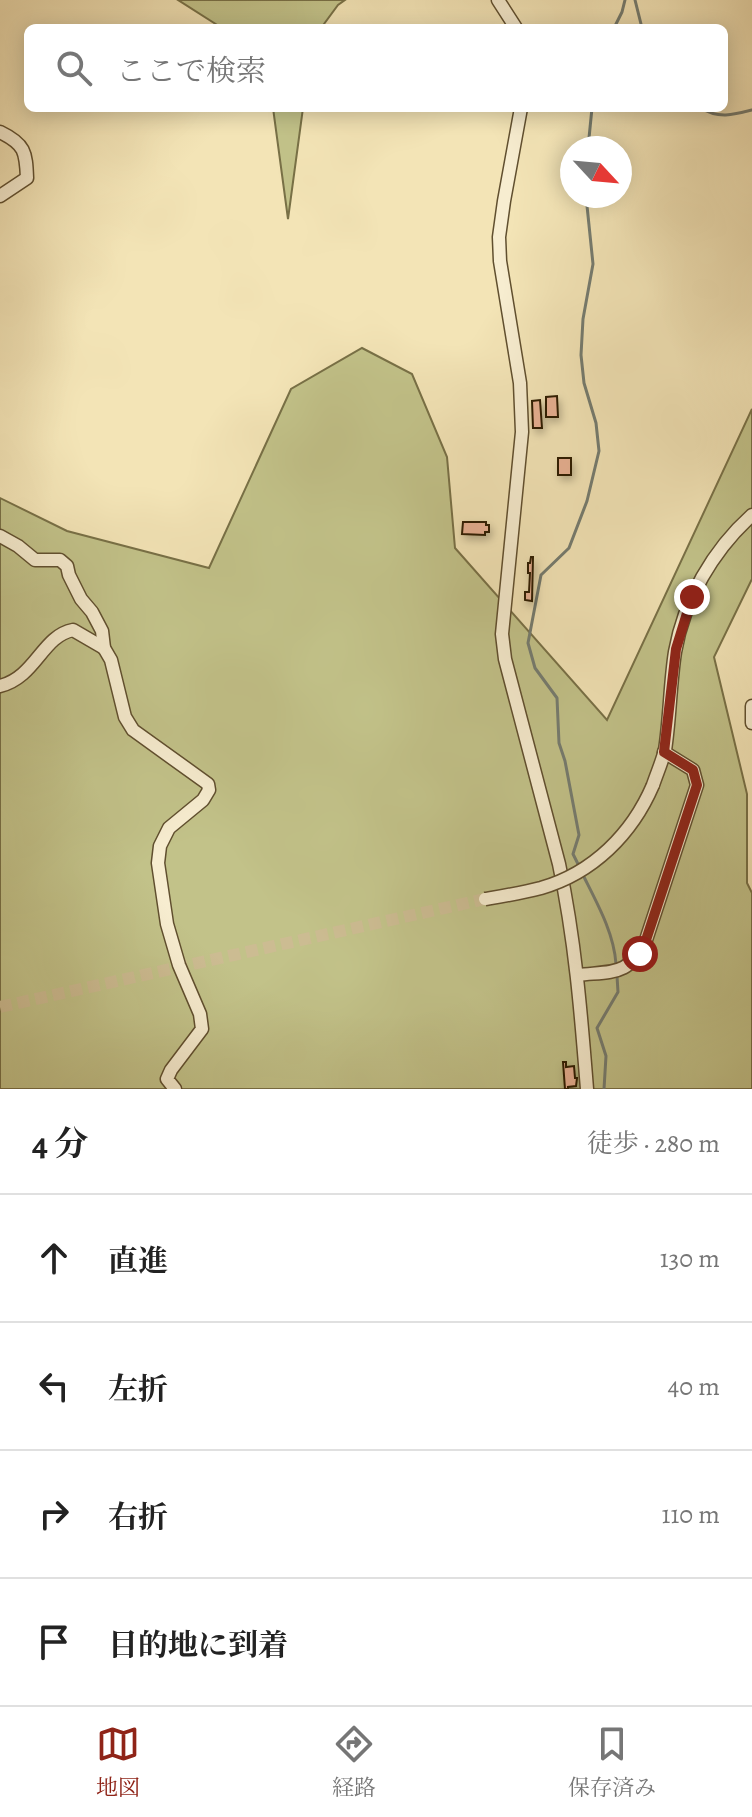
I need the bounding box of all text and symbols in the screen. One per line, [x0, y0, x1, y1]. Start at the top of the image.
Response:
search box [24, 24, 728, 112]
icon: search [52, 46, 96, 90]
text: ここで検索 [116, 51, 266, 91]
north arrow [560, 136, 632, 208]
route end [674, 579, 710, 615]
route start [622, 936, 658, 972]
text: 4 分 [32, 1120, 88, 1167]
text: 徒歩 · 280 m [587, 1126, 720, 1161]
icon: ahead [32, 1236, 76, 1280]
text: 直進 [108, 1241, 168, 1281]
text: 130 m [660, 1241, 720, 1276]
icon: left [32, 1364, 76, 1408]
text: 左折 [108, 1369, 168, 1409]
text: 40 m [668, 1369, 720, 1404]
icon: right [32, 1492, 76, 1536]
text: 右折 [108, 1497, 168, 1537]
text: 110 m [662, 1497, 720, 1532]
icon: arrive [32, 1620, 76, 1664]
text: 目的地に到着 [108, 1625, 288, 1665]
tab: 地図 [96, 1722, 140, 1803]
tab: 経路 [332, 1722, 376, 1803]
tab: 保存済み [568, 1722, 656, 1803]

